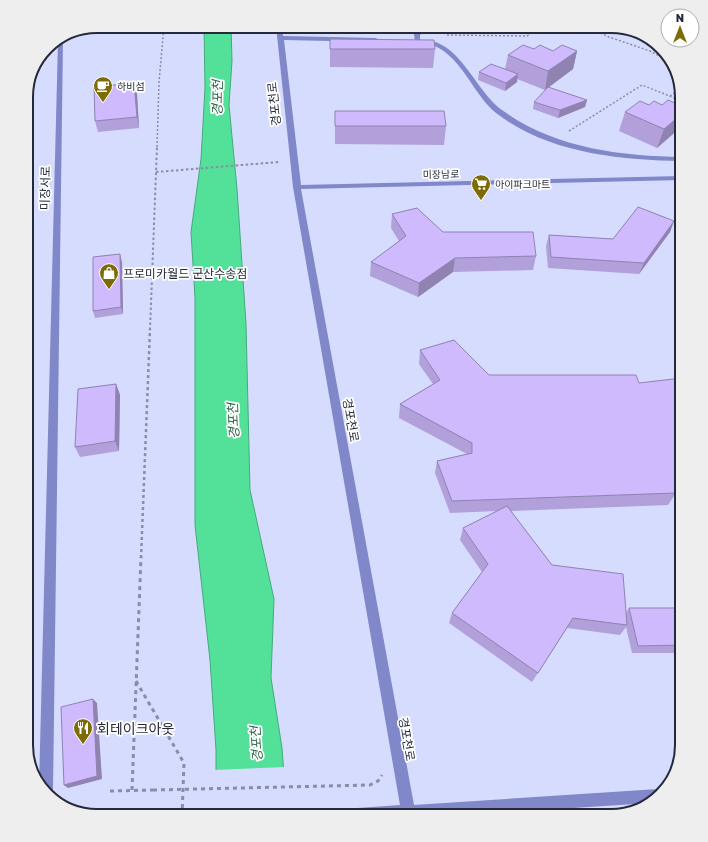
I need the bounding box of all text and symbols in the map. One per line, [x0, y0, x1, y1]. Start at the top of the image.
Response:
north arrow [660, 8, 700, 48]
text: N [676, 11, 684, 24]
cafe icon: 하비섬 [92, 75, 114, 103]
water label: 경포천 [209, 79, 225, 116]
place label: 하비섬 [117, 80, 145, 92]
street label: 경포천로 [264, 81, 284, 127]
street label: 미장서로 [37, 166, 53, 210]
street label: 미장남로 [422, 168, 460, 180]
supermarket icon: 아이파크마트 [470, 173, 492, 201]
place label: 아이파크마트 [495, 178, 550, 190]
shop icon: 프로미카월드 군산수송점 [98, 262, 120, 290]
place label: 프로미카월드 군산수송점 [123, 266, 247, 281]
street label: 경포천로 [340, 397, 362, 443]
water label: 경포천 [224, 402, 242, 439]
street label: 경포천로 [396, 716, 418, 762]
restaurant icon: 회테이크아웃 [72, 717, 94, 745]
place label: 회테이크아웃 [97, 720, 174, 737]
water label: 경포천 [247, 725, 265, 762]

